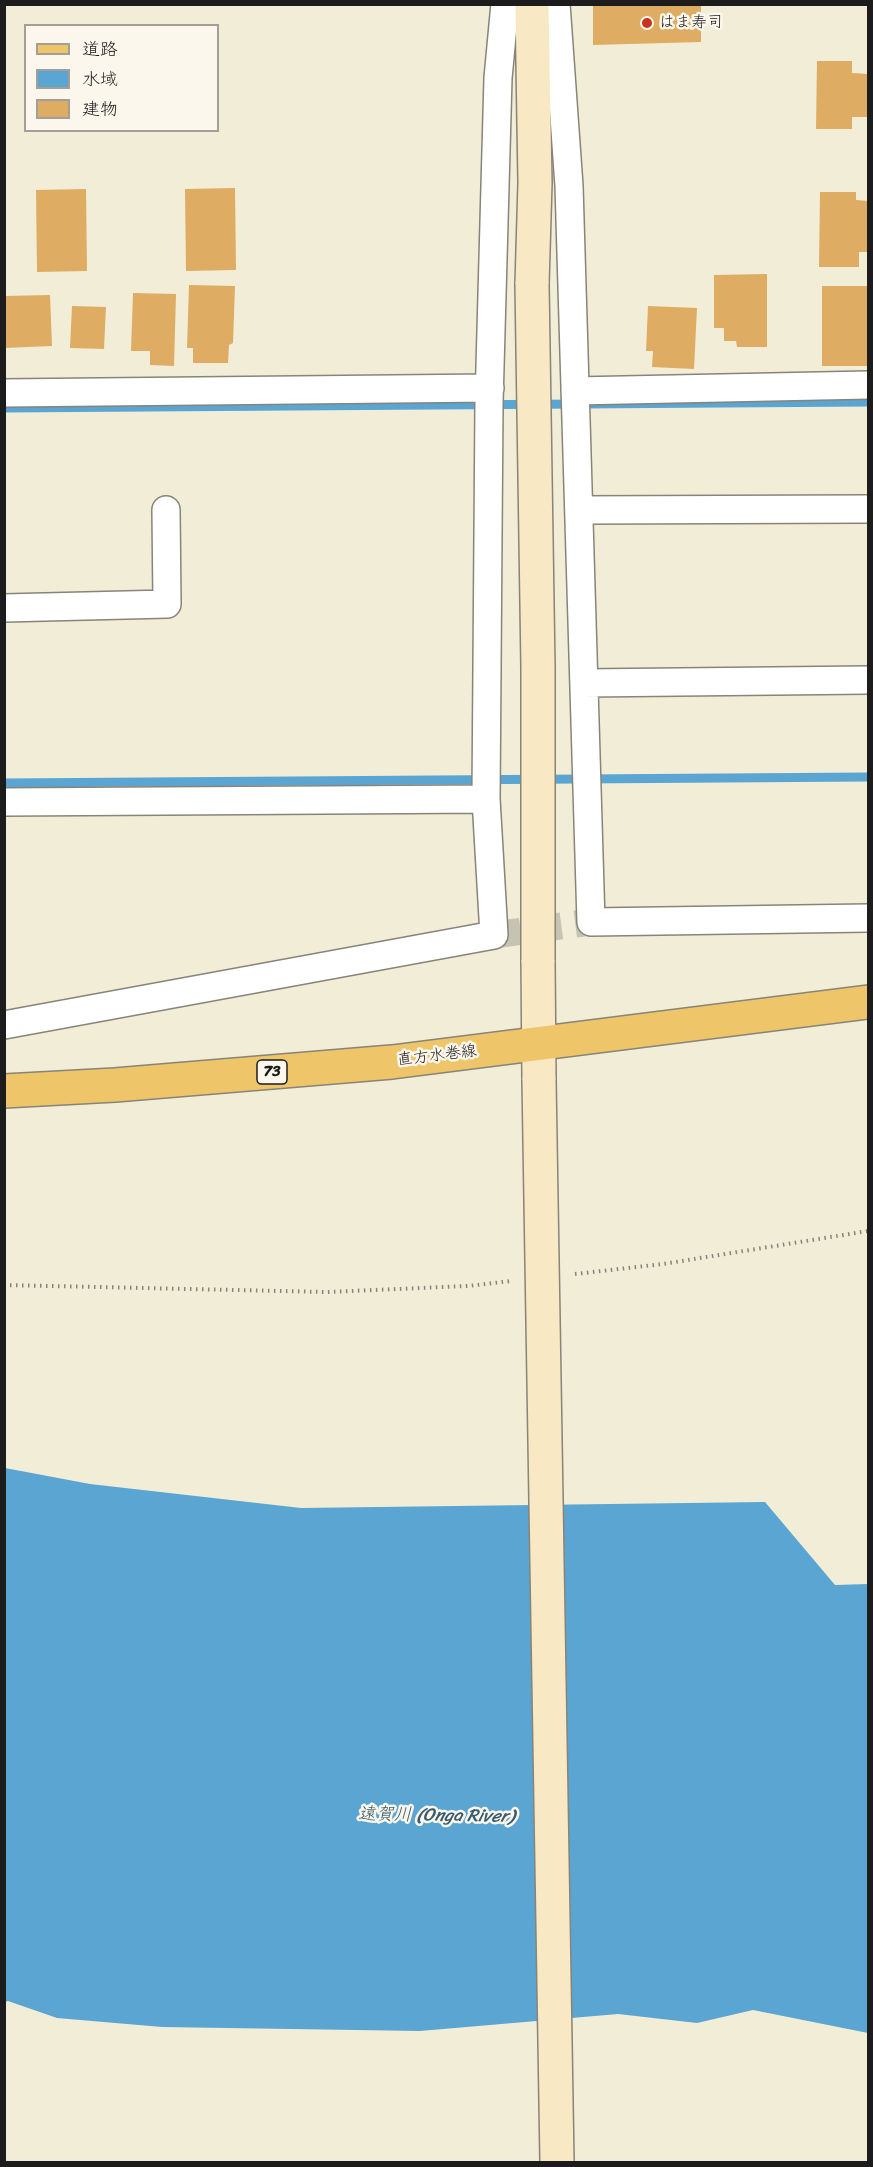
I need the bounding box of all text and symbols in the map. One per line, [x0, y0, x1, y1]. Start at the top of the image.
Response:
place label: はま寿司 [659, 13, 723, 33]
marker: はま寿司 [640, 16, 654, 30]
legend [24, 24, 219, 132]
text: 道路 [82, 33, 118, 65]
text: 水域 [82, 63, 118, 95]
text: 建物 [82, 93, 118, 125]
street label: 直方水巻線 [396, 1042, 478, 1070]
road number: 73 [257, 1060, 287, 1084]
water label: 遠賀川 (Onga River) [358, 1804, 514, 1828]

